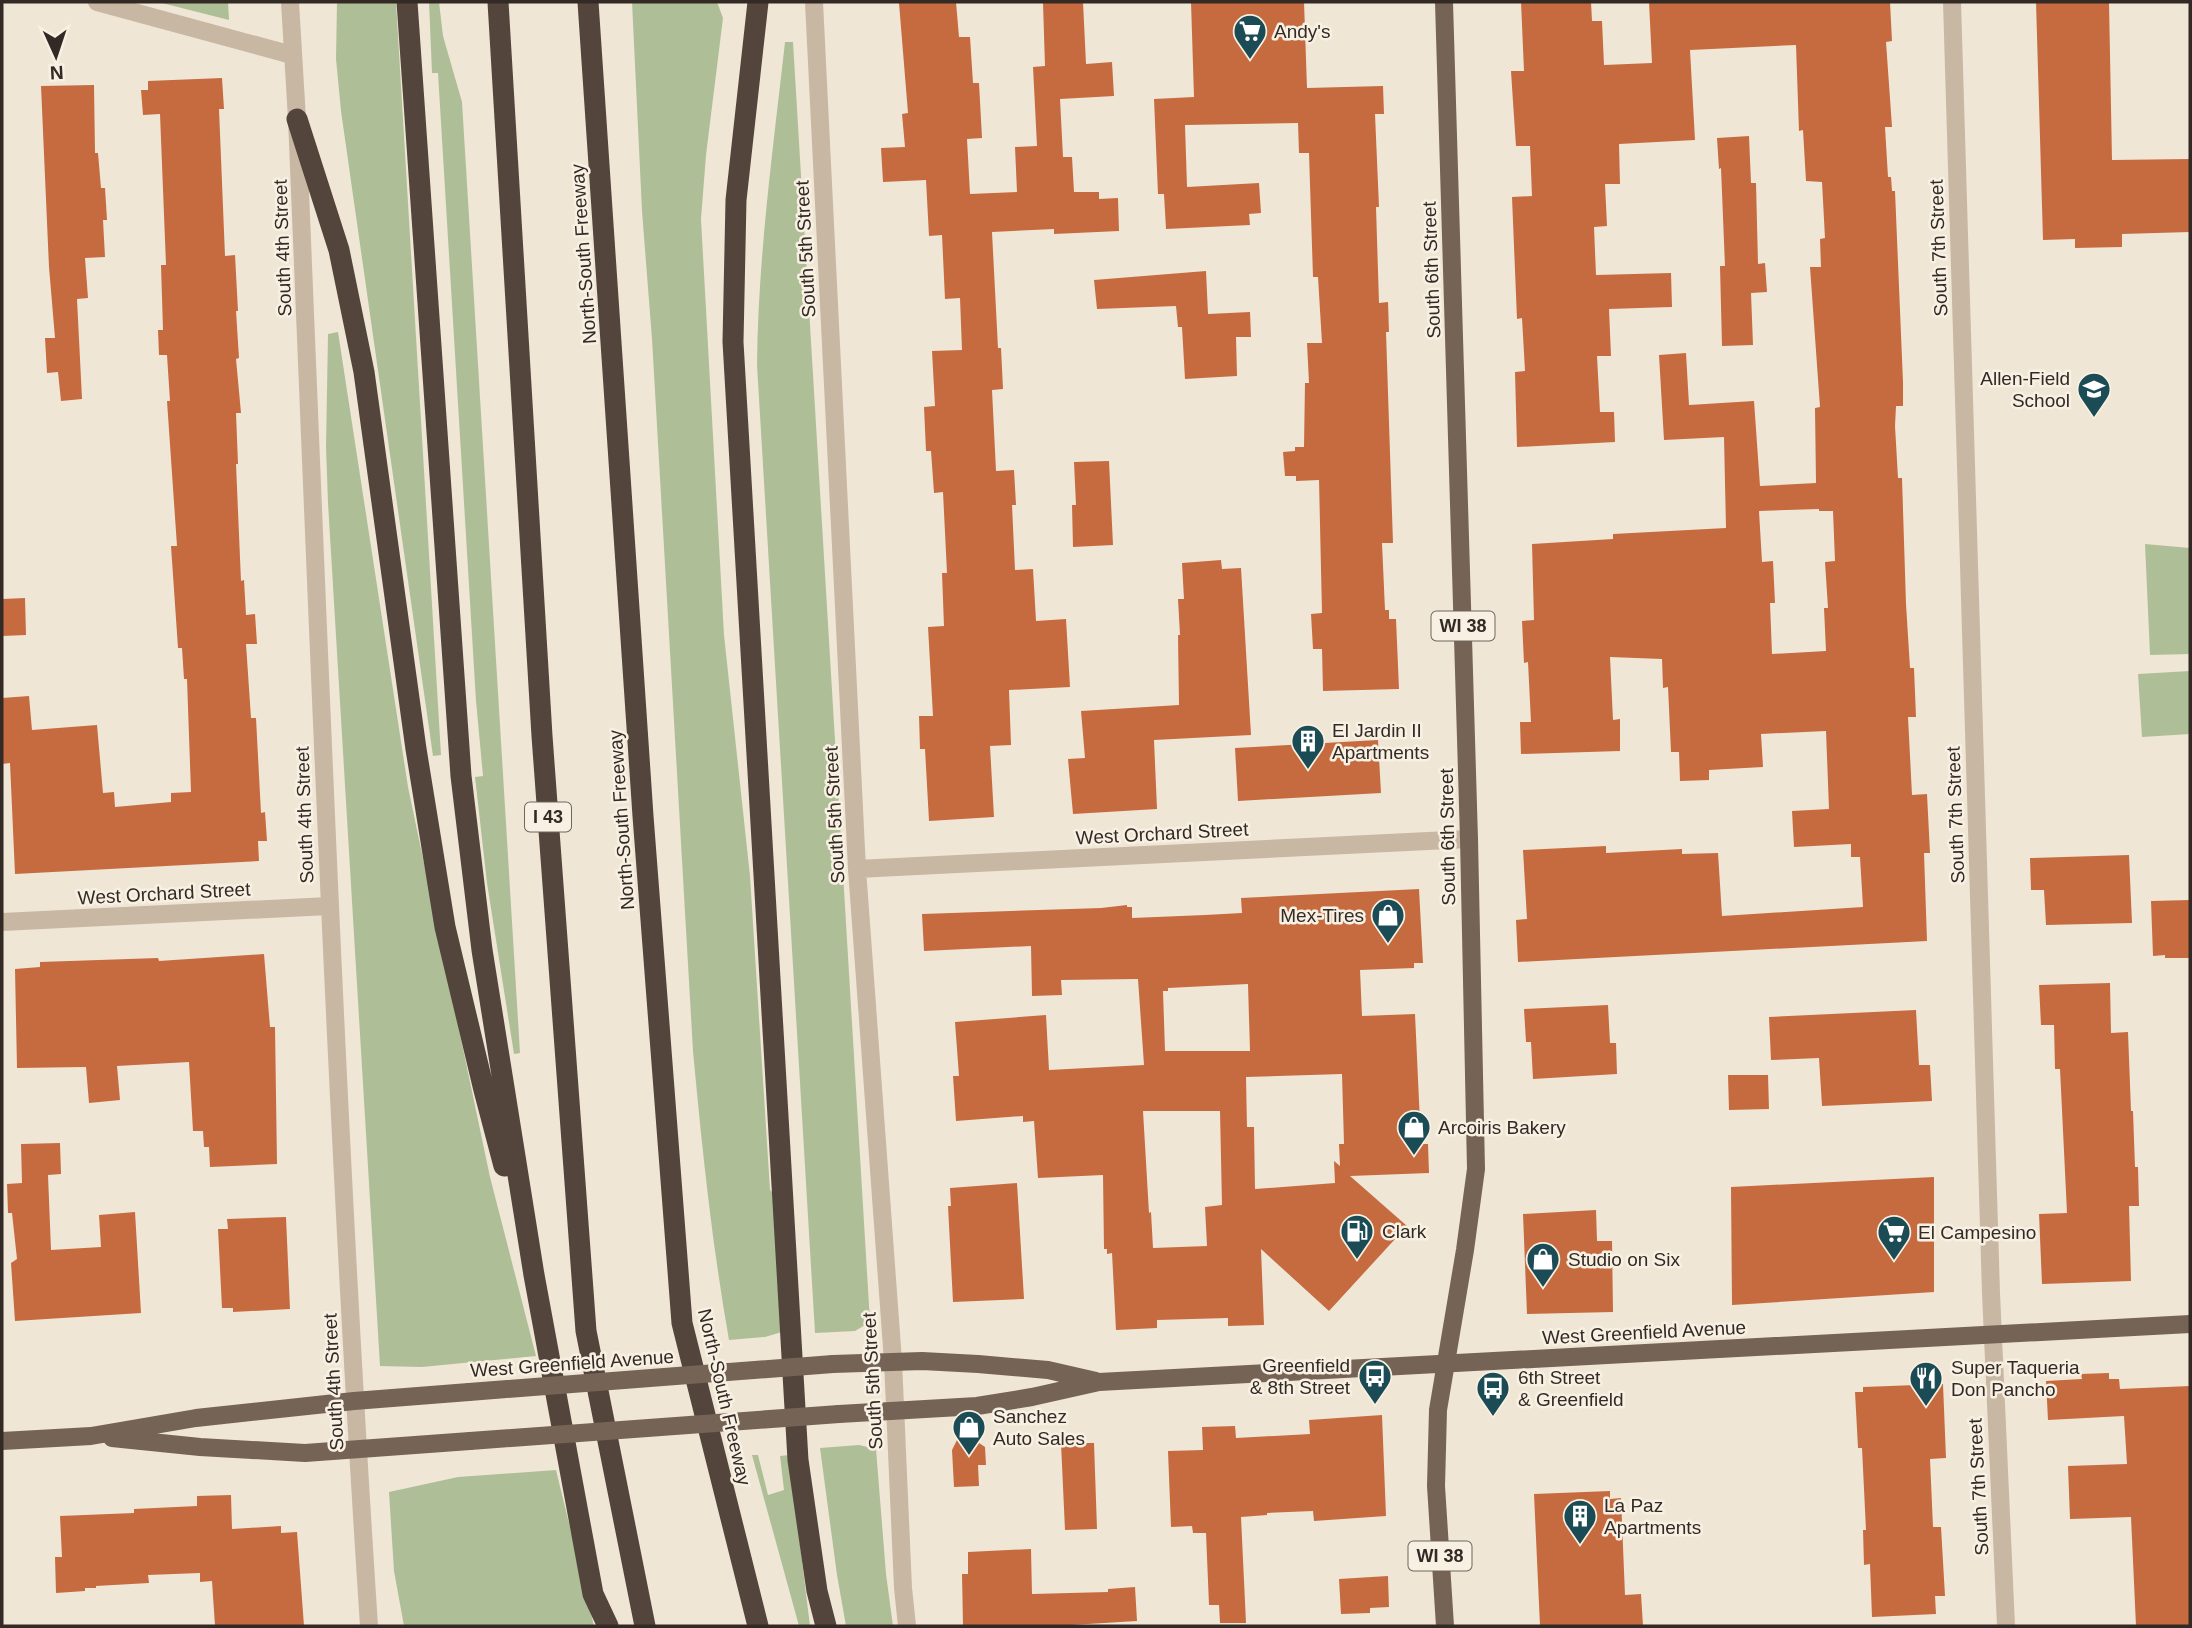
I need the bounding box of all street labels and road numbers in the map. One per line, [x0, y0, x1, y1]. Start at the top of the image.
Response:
street label: North-South Freeway [567, 163, 600, 345]
street label: South 4th Street [270, 178, 295, 317]
street label: South 7th Street [1926, 178, 1951, 317]
street label: South 5th Street [791, 179, 820, 318]
street label: South 6th Street [1419, 200, 1444, 339]
road number: WI 38 [1432, 612, 1494, 640]
street label: North-South Freeway [605, 729, 638, 911]
street label: South 4th Street [292, 745, 317, 884]
street label: South 5th Street [820, 745, 849, 884]
street label: South 7th Street [1943, 745, 1968, 884]
street label: South 6th Street [1436, 767, 1459, 906]
road number: I 43 [525, 802, 571, 832]
street label: West Orchard Street [1075, 818, 1250, 849]
street label: West Orchard Street [77, 878, 252, 909]
street label: North-South Freeway [694, 1307, 755, 1488]
street label: South 5th Street [858, 1311, 887, 1450]
street label: South 4th Street [319, 1312, 348, 1451]
street label: West Greenfield Avenue [1542, 1317, 1747, 1348]
street label: West Greenfield Avenue [469, 1346, 675, 1381]
street label: South 7th Street [1964, 1417, 1993, 1556]
road number: WI 38 [1408, 1541, 1472, 1570]

